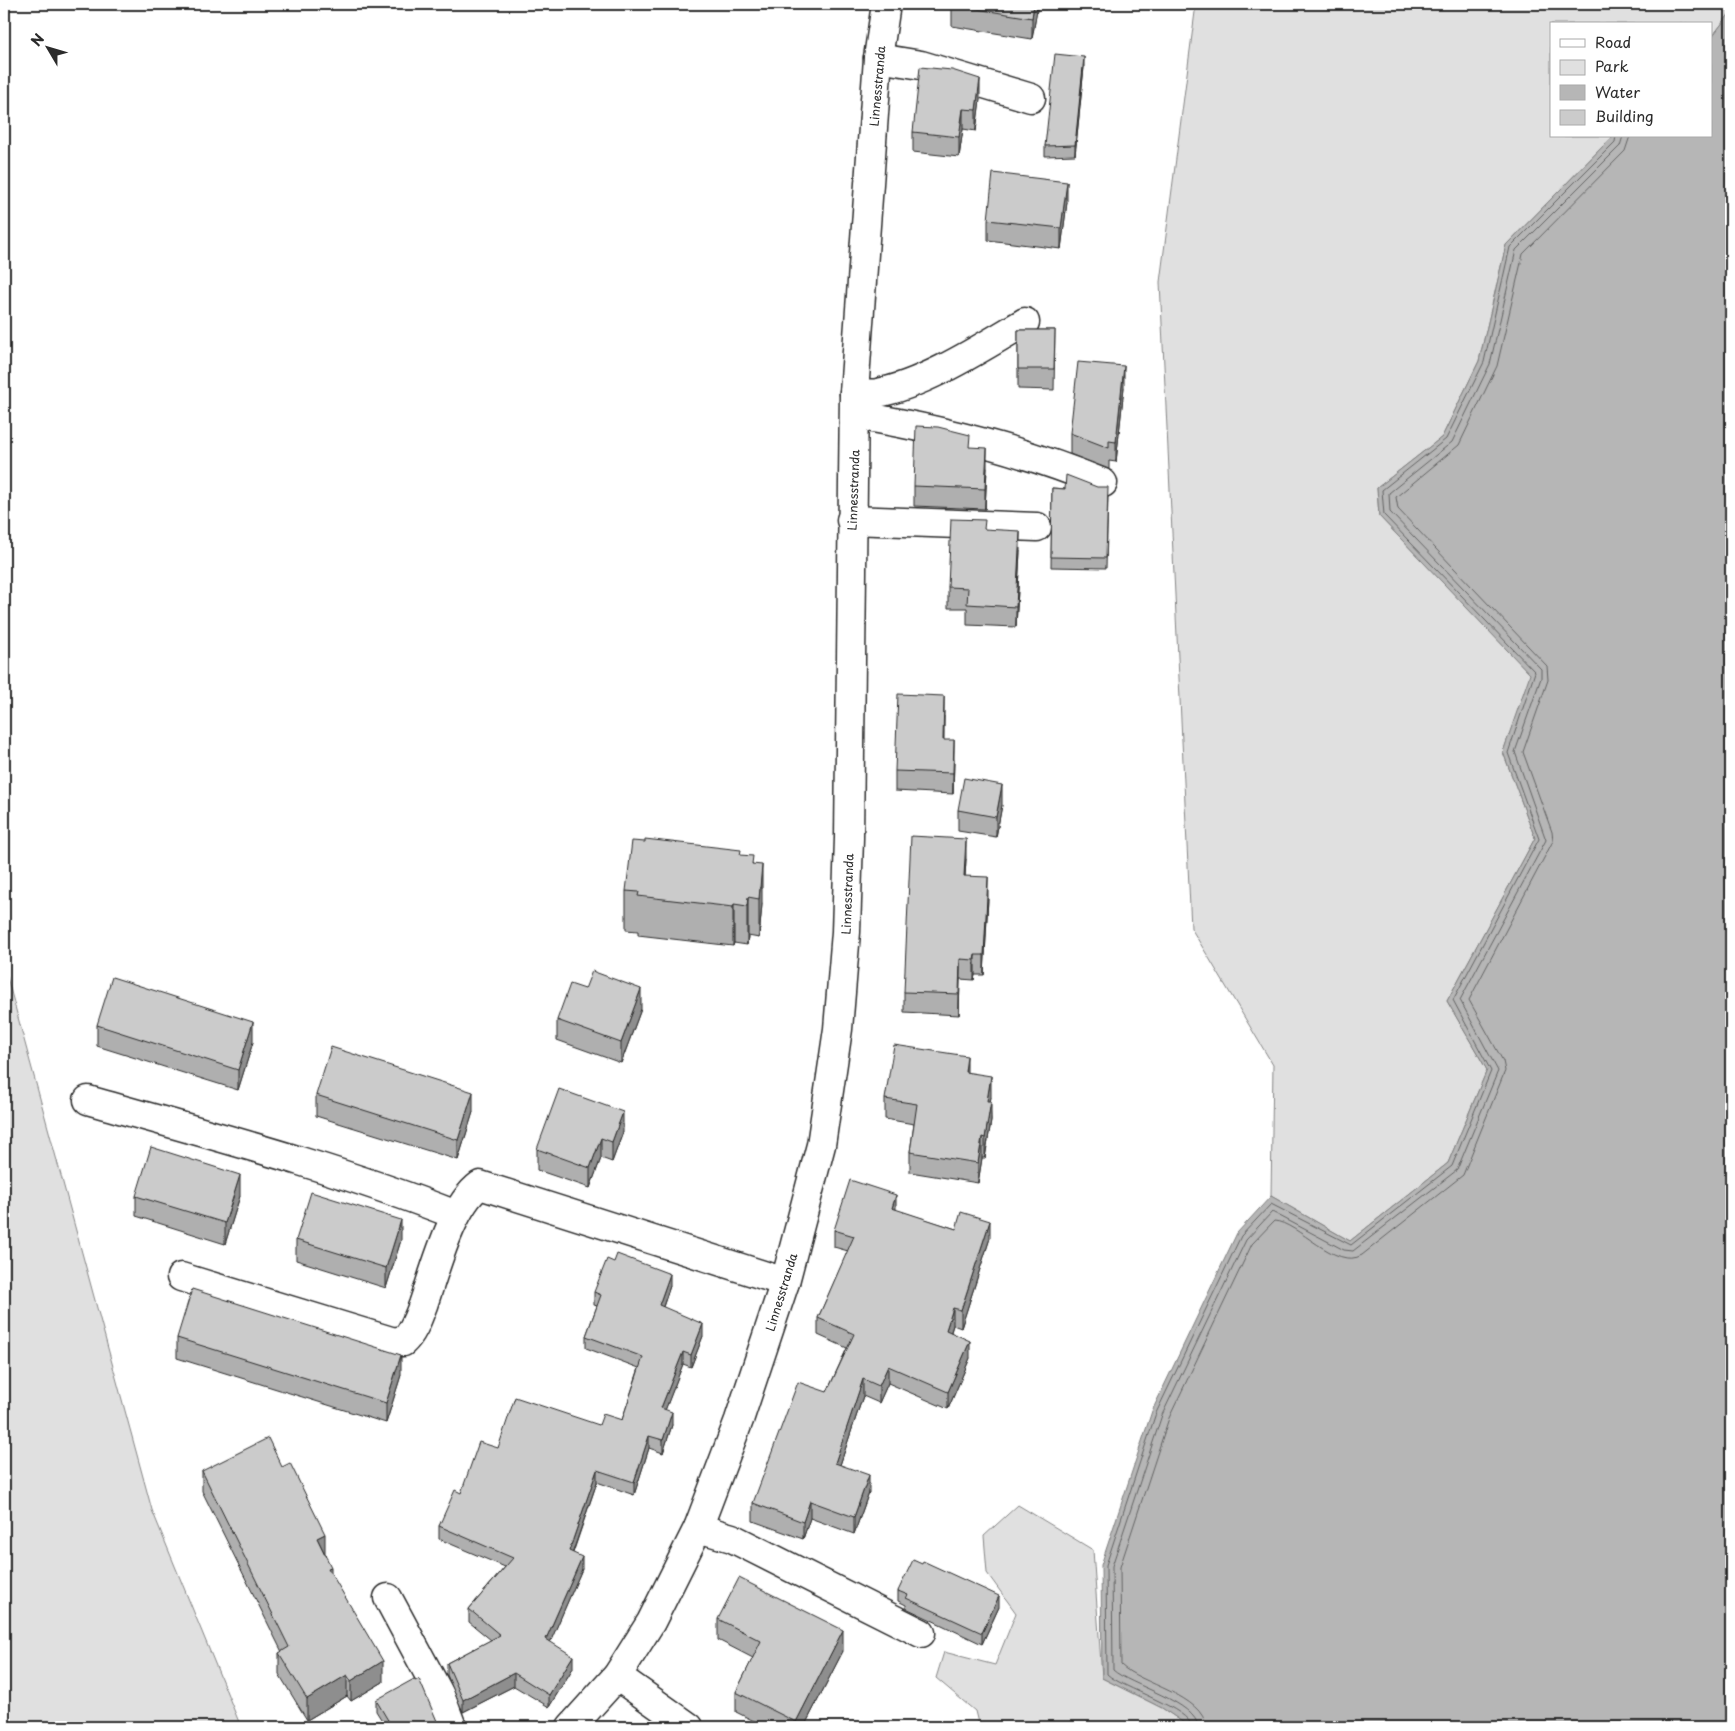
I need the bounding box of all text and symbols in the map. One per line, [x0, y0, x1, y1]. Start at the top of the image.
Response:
north arrow [22, 22, 72, 72]
legend [1550, 22, 1712, 138]
text: N [26, 29, 49, 51]
text: Road [1595, 30, 1631, 53]
street label: Linnesstranda [865, 44, 890, 127]
text: Park [1595, 54, 1629, 77]
text: Water [1595, 80, 1640, 103]
text: Building [1595, 104, 1654, 127]
street label: Linnesstranda [843, 449, 863, 531]
street label: Linnesstranda [837, 853, 857, 935]
street label: Linnesstranda [761, 1250, 802, 1333]

